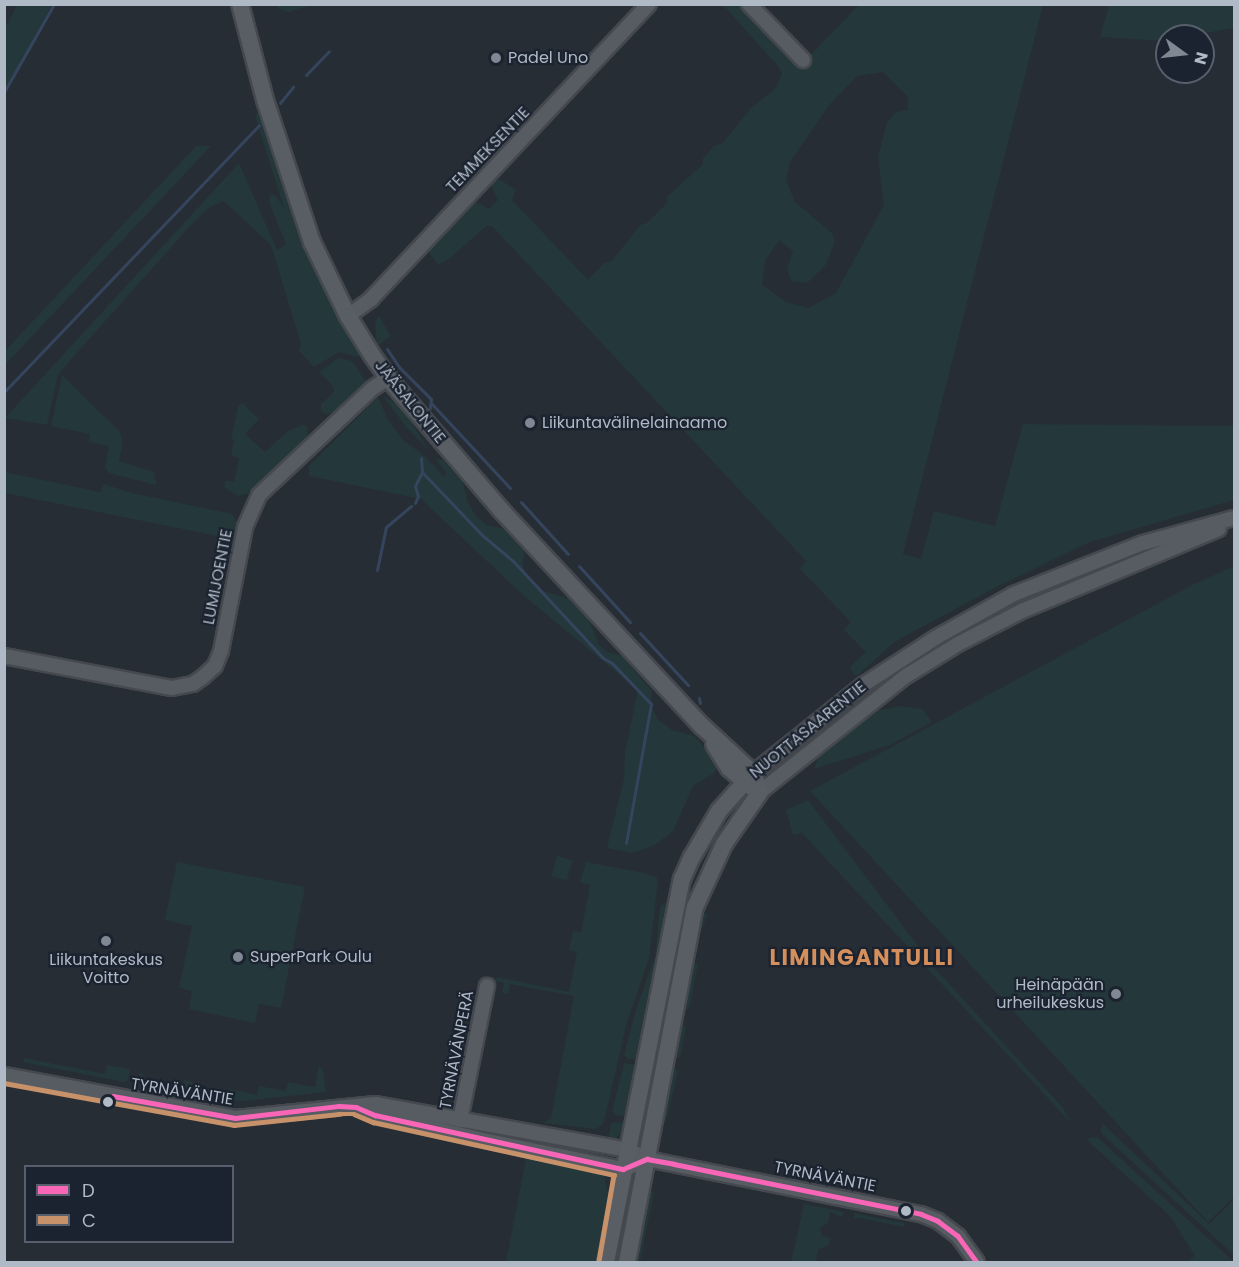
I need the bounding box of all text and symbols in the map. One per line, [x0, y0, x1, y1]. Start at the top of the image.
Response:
north arrow [1155, 24, 1215, 84]
place label: Padel Uno [508, 48, 588, 68]
text: N [1188, 49, 1214, 67]
marker: Padel Uno [489, 51, 503, 65]
street label: TEMMEKSENTIE [442, 103, 534, 197]
street label: JÄÄSALONTIE [371, 356, 449, 448]
place label: Liikuntavälinelainaamo [542, 413, 727, 433]
marker: Liikuntavälinelainaamo [523, 416, 537, 430]
street label: LUMIJOENTIE [199, 528, 237, 626]
street label: NUOTTASAARENTIE [746, 677, 870, 783]
marker: Liikuntakeskus Voitto [99, 934, 113, 948]
district label: LIMINGANTULLI [769, 945, 955, 971]
place label: SuperPark Oulu [250, 947, 372, 967]
place label: Liikuntakeskus Voitto [49, 950, 163, 988]
marker: SuperPark Oulu [231, 950, 245, 964]
place label: Heinäpään urheilukeskus [996, 975, 1104, 1013]
marker: Heinäpään urheilukeskus [1109, 987, 1123, 1001]
street label: TYRNÄVÄNPERÄ [436, 989, 478, 1111]
street label: TYRNÄVÄNTIE [129, 1074, 235, 1110]
unlabelled marker [102, 1096, 114, 1108]
street label: TYRNÄVÄNTIE [772, 1158, 878, 1196]
legend [24, 1165, 234, 1243]
text: D [82, 1178, 95, 1203]
unlabelled marker [900, 1205, 912, 1217]
text: C [82, 1208, 96, 1233]

